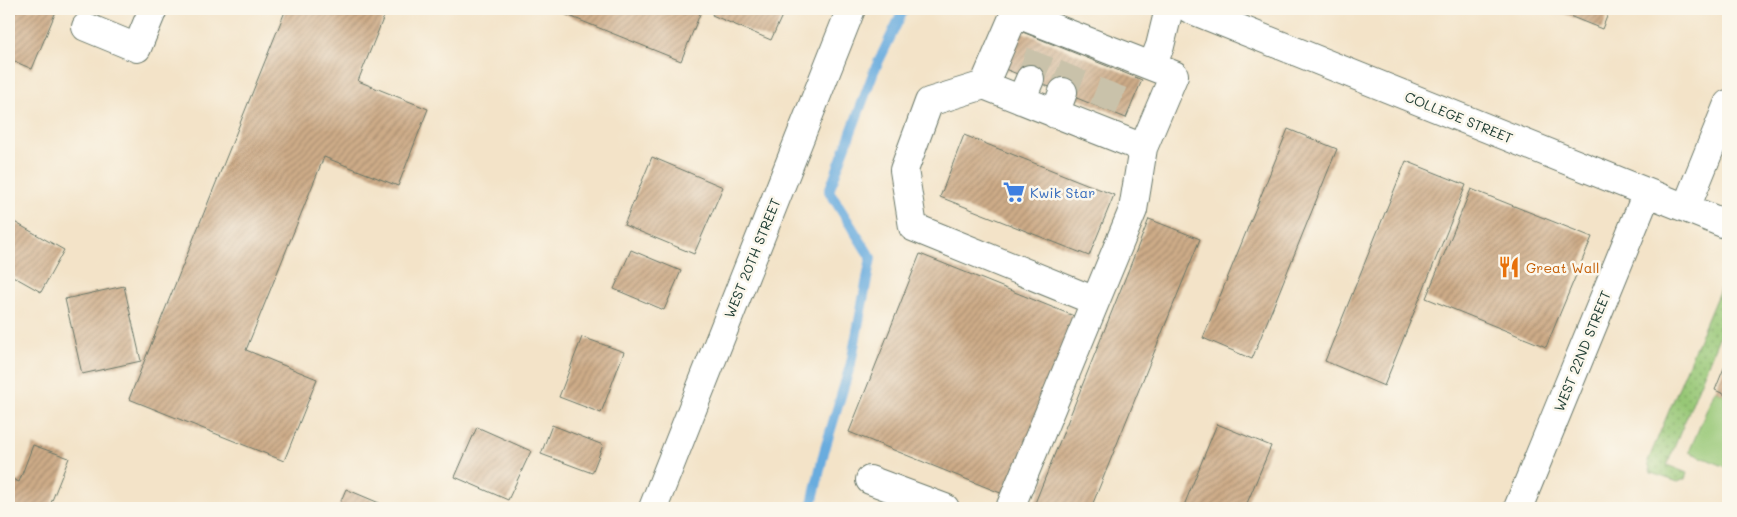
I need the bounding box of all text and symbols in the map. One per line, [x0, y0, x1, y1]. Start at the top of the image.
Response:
street label: COLLEGE STREET [1402, 87, 1516, 147]
supermarket icon: Kwik Star [1001, 179, 1027, 205]
place label: Kwik Star [1030, 183, 1095, 202]
street label: WEST 20TH STREET [719, 195, 785, 321]
restaurant icon: Great Wall [1496, 254, 1522, 280]
place label: Great Wall [1526, 258, 1599, 277]
street label: WEST 22ND STREET [1549, 287, 1615, 414]

